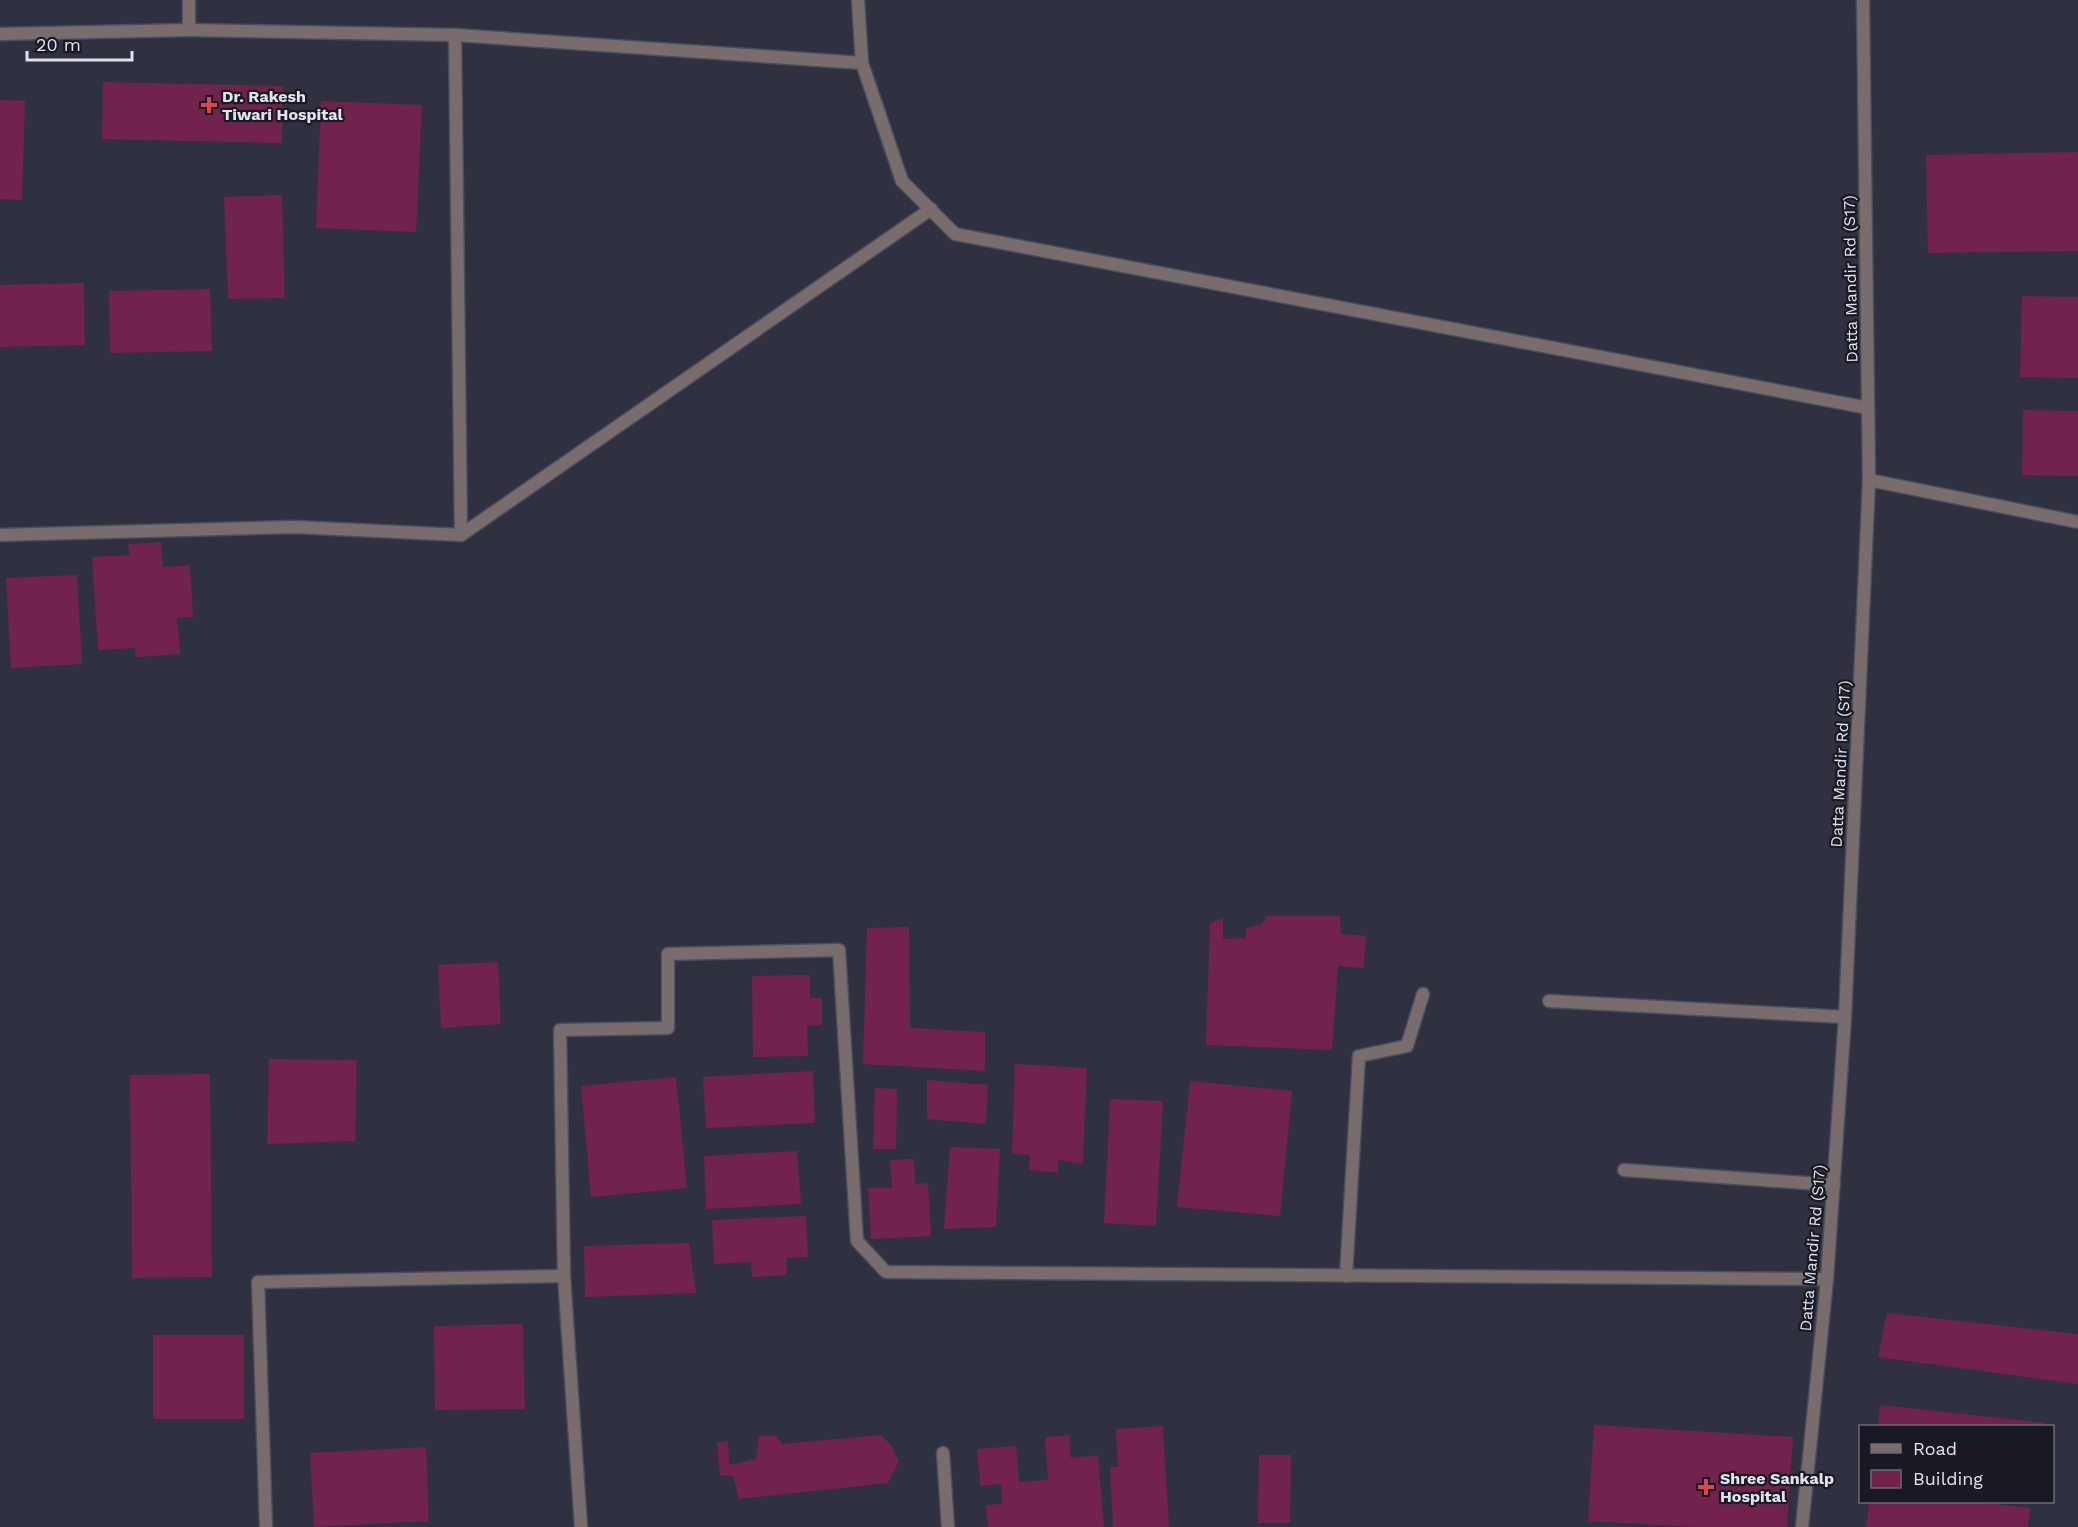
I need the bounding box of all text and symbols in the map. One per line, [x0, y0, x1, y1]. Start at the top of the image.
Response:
scale bar [27, 24, 132, 62]
text: 20 m [36, 34, 81, 55]
place label: Dr. Rakesh Tiwari Hospital [222, 87, 344, 124]
marker: Dr. Rakesh Tiwari Hospital [200, 96, 218, 114]
street label: Datta Mandir Rd (S17) [1840, 195, 1861, 363]
street label: Datta Mandir Rd (S17) [1827, 680, 1854, 848]
street label: Datta Mandir Rd (S17) [1796, 1164, 1829, 1332]
legend [1859, 1425, 2054, 1503]
text: Road [1913, 1438, 1957, 1459]
text: Building [1913, 1468, 1983, 1489]
place label: Shree Sankalp Hospital [1720, 1469, 1834, 1506]
marker: Shree Sankalp Hospital [1697, 1478, 1715, 1496]

